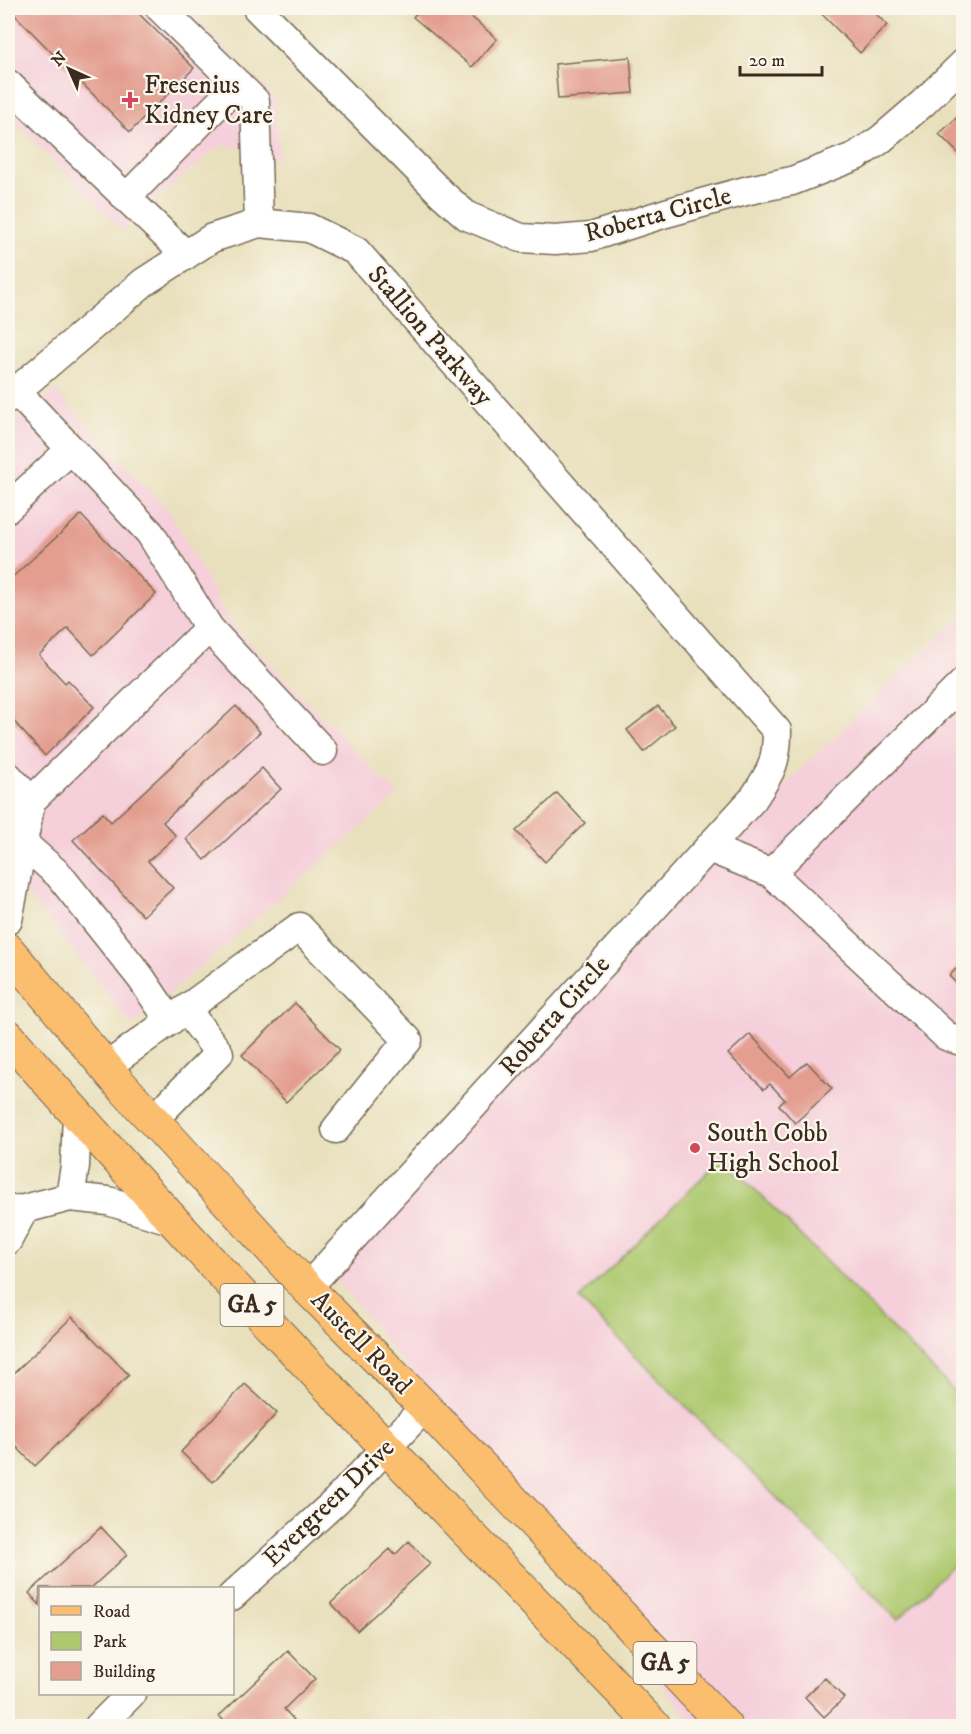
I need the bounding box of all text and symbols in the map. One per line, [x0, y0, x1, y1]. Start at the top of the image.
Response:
north arrow [39, 39, 99, 99]
scale bar [740, 39, 822, 77]
text: N [47, 47, 71, 71]
text: 20 m [749, 50, 785, 72]
place label: Fresenius Kidney Care [144, 69, 273, 132]
marker: Fresenius Kidney Care [121, 91, 139, 109]
street label: Roberta Circle [581, 180, 735, 250]
street label: Stallion Parkway [360, 259, 500, 414]
street label: Roberta Circle [492, 949, 618, 1083]
place label: South Cobb High School [707, 1117, 839, 1180]
marker: South Cobb High School [688, 1141, 702, 1155]
road number: GA 5 [220, 1284, 284, 1326]
street label: Austell Road [303, 1284, 419, 1402]
street label: Evergreen Drive [256, 1432, 402, 1574]
legend [39, 1587, 234, 1695]
text: Road [93, 1601, 130, 1623]
text: Park [93, 1631, 127, 1653]
road number: GA 5 [634, 1642, 696, 1684]
text: Building [93, 1661, 155, 1683]

